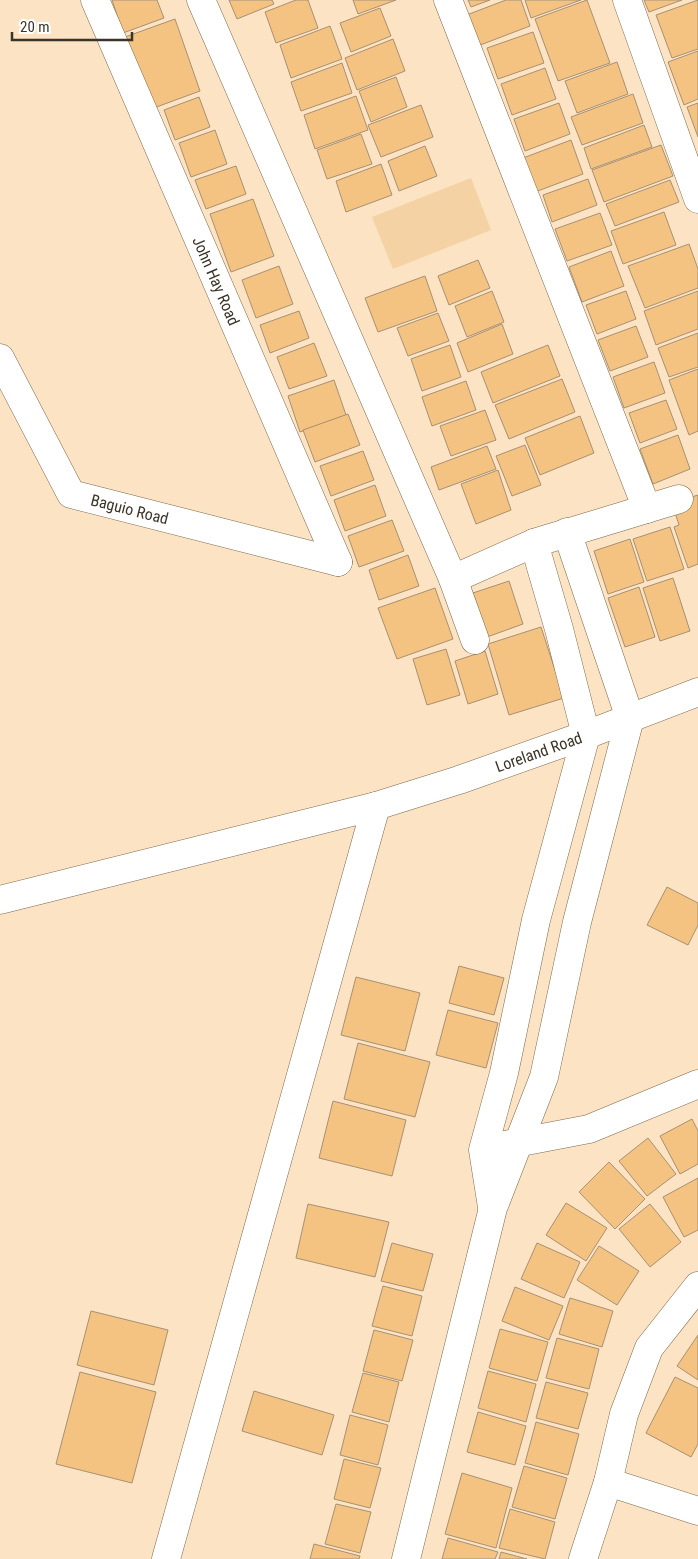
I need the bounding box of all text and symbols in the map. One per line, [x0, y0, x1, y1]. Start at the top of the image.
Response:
scale bar [12, 10, 132, 42]
text: 20 m [20, 18, 50, 36]
street label: John Hay Road [189, 234, 244, 328]
street label: Baguio Road [89, 490, 171, 528]
street label: Loreland Road [493, 728, 585, 776]

